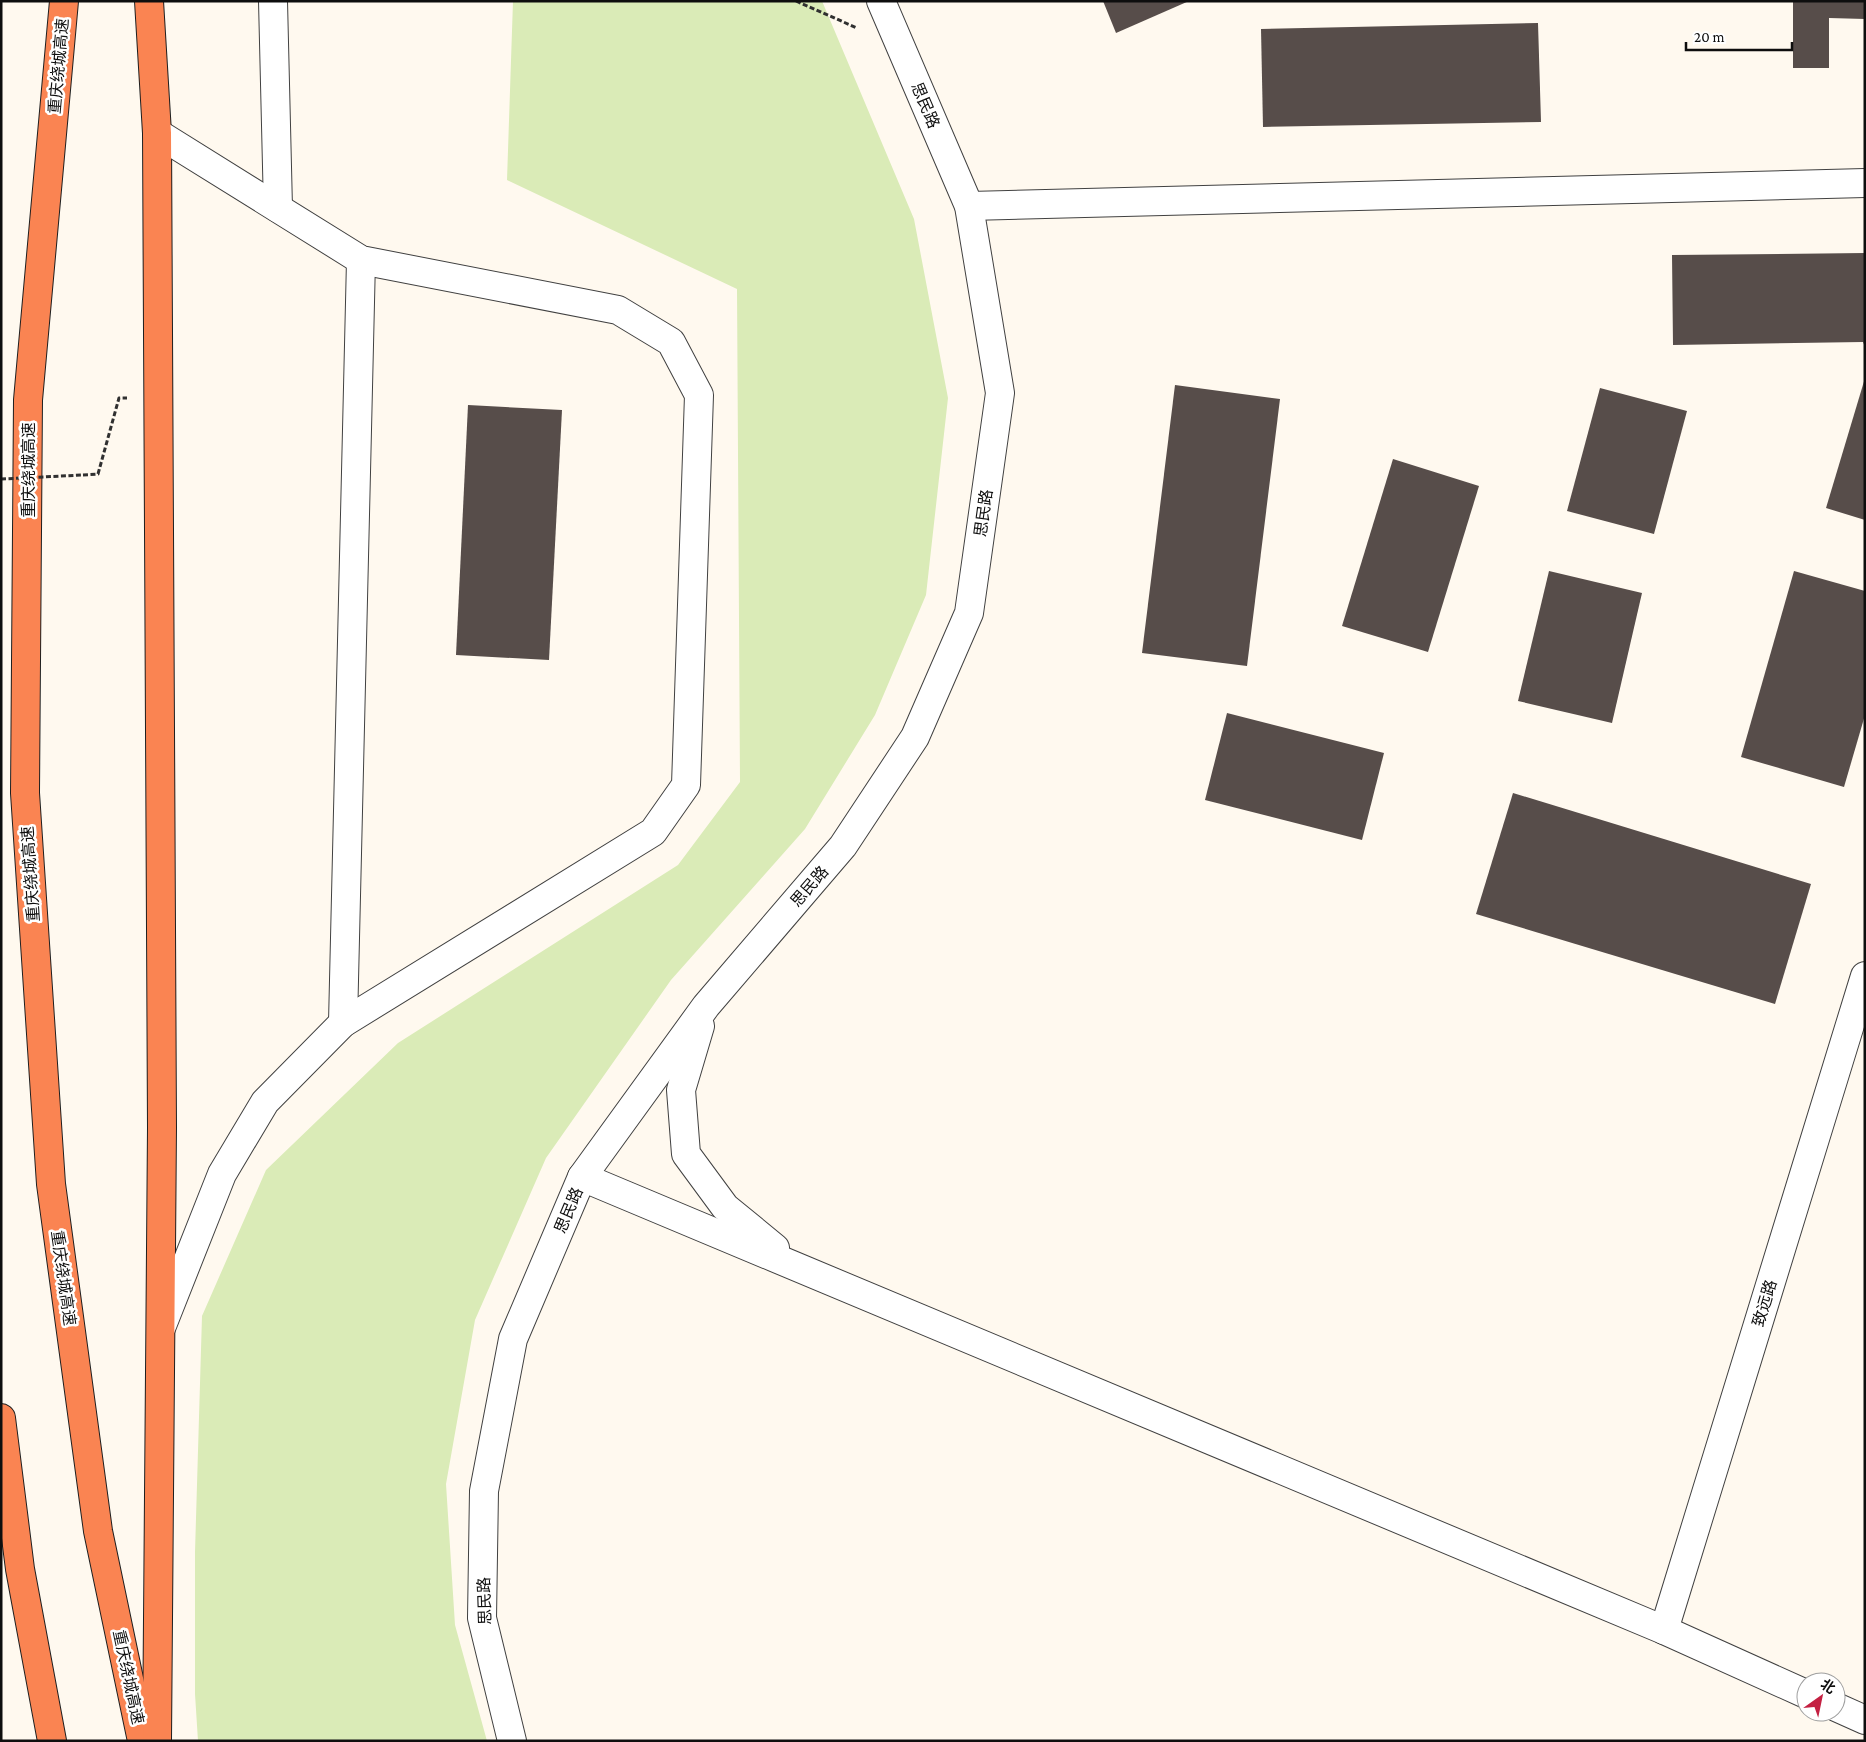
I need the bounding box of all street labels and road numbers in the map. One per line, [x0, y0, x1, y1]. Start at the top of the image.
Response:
street label: 重庆绕城高速 [46, 17, 71, 115]
street label: 思民路 [908, 80, 943, 131]
street label: 重庆绕城高速 [20, 422, 37, 518]
street label: 思民路 [972, 488, 995, 538]
street label: 重庆绕城高速 [19, 825, 42, 922]
street label: 思民路 [787, 863, 832, 910]
street label: 思民路 [551, 1185, 586, 1236]
street label: 重庆绕城高速 [48, 1229, 79, 1327]
street label: 致远路 [1748, 1277, 1780, 1329]
street label: 思民路 [475, 1577, 494, 1625]
street label: 重庆绕城高速 [110, 1628, 147, 1726]

